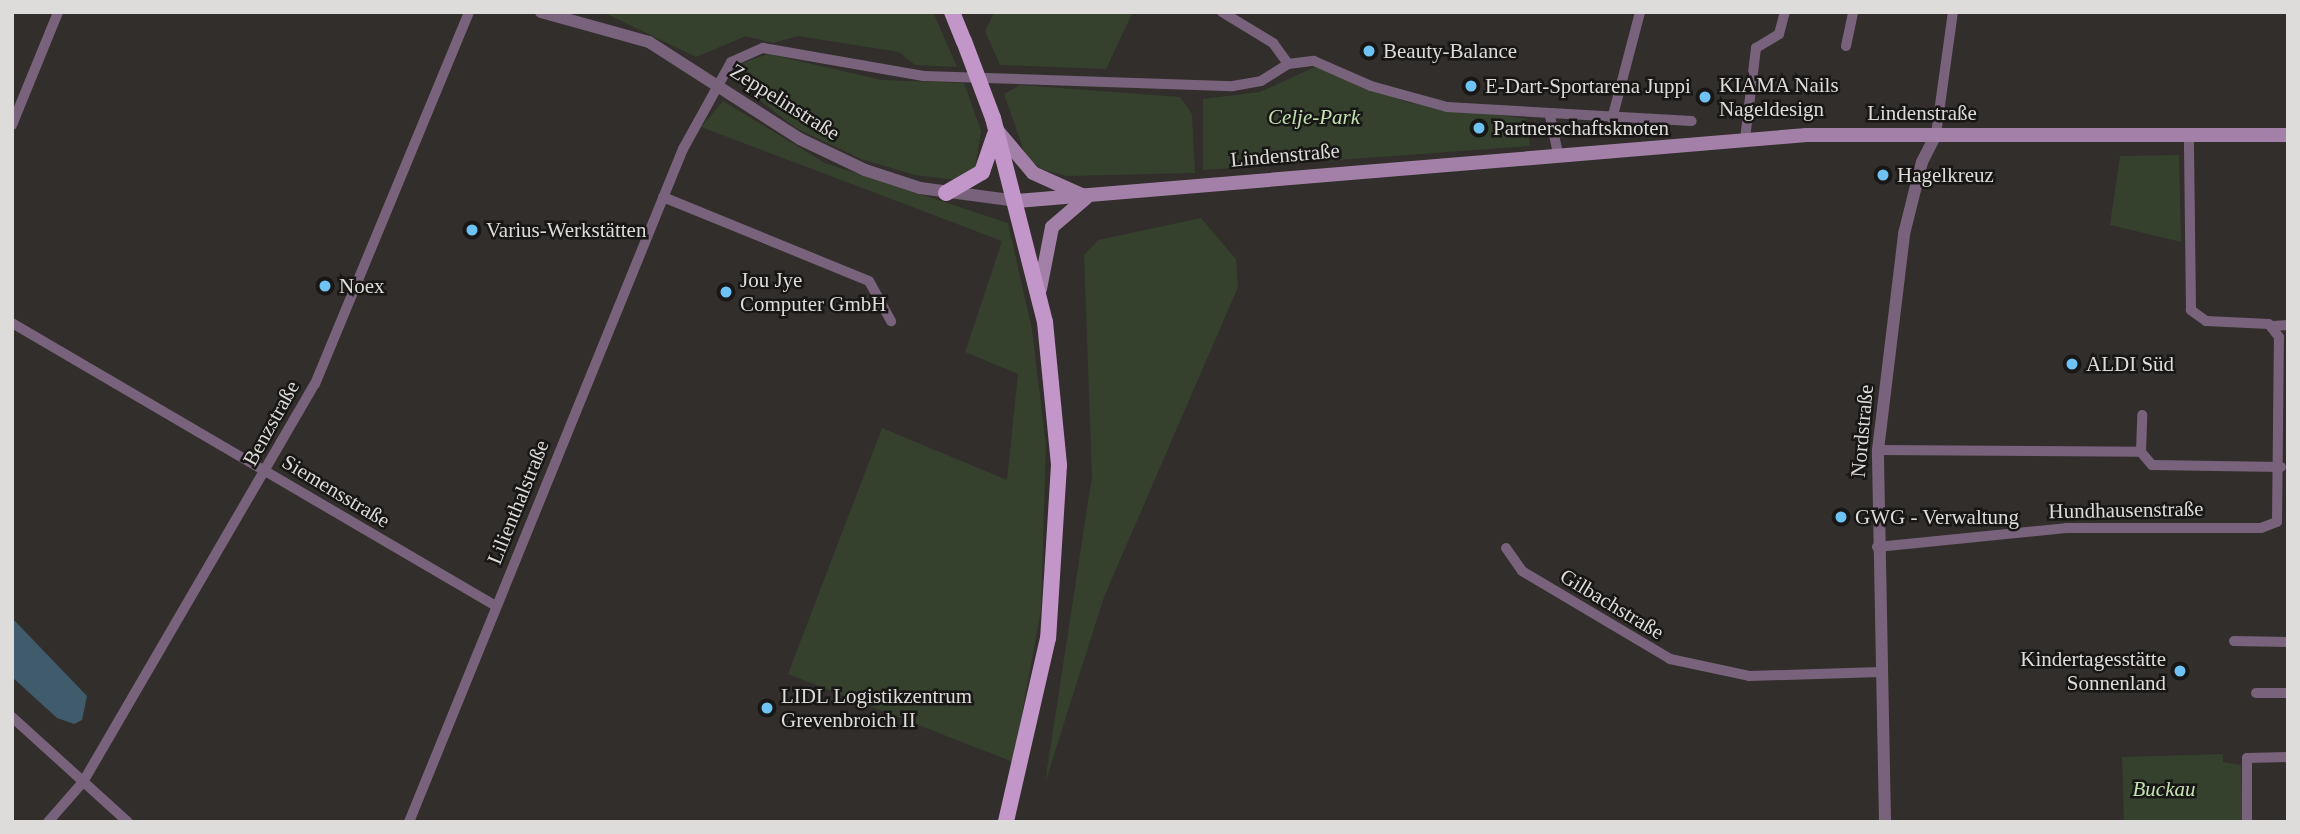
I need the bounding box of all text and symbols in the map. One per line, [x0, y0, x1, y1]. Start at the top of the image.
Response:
place label: Beauty-Balance [1383, 38, 1517, 64]
marker: Beauty-Balance [1361, 43, 1377, 59]
street label: Zeppelinstraße [725, 58, 845, 146]
place label: KIAMA Nails Nageldesign [1719, 72, 1840, 122]
place label: E-Dart-Sportarena Juppi [1485, 73, 1691, 99]
marker: E-Dart-Sportarena Juppi [1463, 78, 1479, 94]
marker: KIAMA Nails Nageldesign [1697, 89, 1713, 105]
street label: Lindenstraße [1867, 100, 1977, 126]
park label: Celje-Park [1268, 104, 1360, 130]
place label: Partnerschaftsknoten [1493, 115, 1669, 141]
marker: Partnerschaftsknoten [1471, 120, 1487, 136]
street label: Lindenstraße [1229, 138, 1341, 172]
place label: Hagelkreuz [1897, 162, 1994, 188]
marker: Hagelkreuz [1875, 167, 1891, 183]
place label: Varius-Werkstätten [486, 217, 646, 243]
marker: Varius-Werkstätten [464, 222, 480, 238]
place label: Jou Jye Computer GmbH [740, 267, 886, 317]
place label: Noex [339, 273, 384, 299]
marker: Noex [317, 278, 333, 294]
marker: Jou Jye Computer GmbH [718, 284, 734, 300]
place label: ALDI Süd [2086, 351, 2174, 377]
marker: ALDI Süd [2064, 356, 2080, 372]
street label: Benzstraße [237, 376, 305, 470]
street label: Nordstraße [1845, 383, 1879, 479]
street label: Lilienthalstraße [482, 436, 554, 568]
street label: Siemensstraße [278, 449, 394, 533]
street label: Hundhausenstraße [2048, 496, 2204, 524]
place label: GWG - Verwaltung [1855, 504, 2019, 530]
marker: GWG - Verwaltung [1833, 509, 1849, 525]
street label: Gilbachstraße [1556, 563, 1668, 645]
place label: Kindertagesstätte Sonnenland [2020, 646, 2166, 696]
marker: Kindertagesstätte Sonnenland [2172, 663, 2188, 679]
place label: LIDL Logistikzentrum Grevenbroich II [781, 683, 973, 733]
marker: LIDL Logistikzentrum Grevenbroich II [759, 700, 775, 716]
park label: Buckau [2133, 776, 2195, 802]

